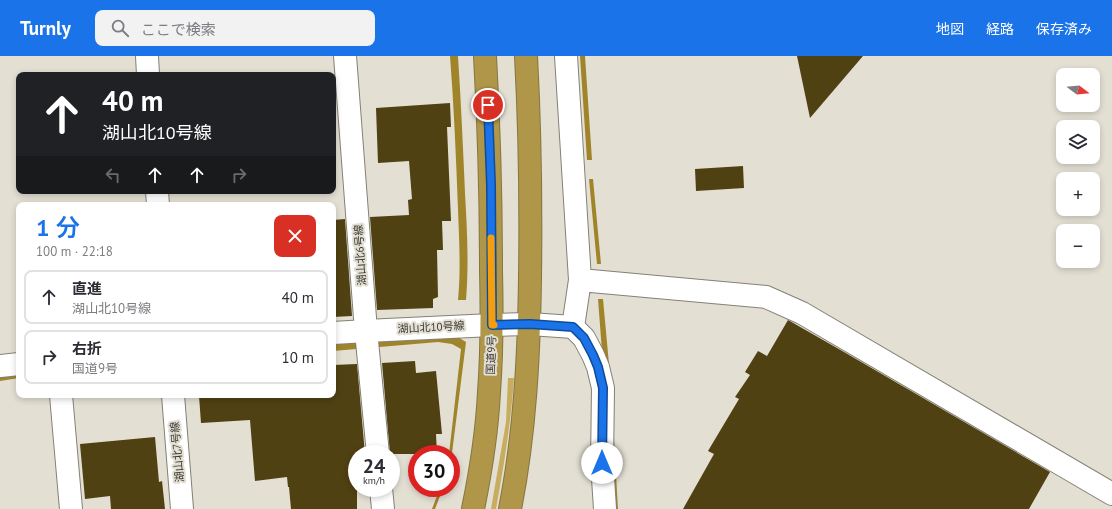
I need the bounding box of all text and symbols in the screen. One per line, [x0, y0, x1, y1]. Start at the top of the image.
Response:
search box [95, 10, 375, 46]
text: Turnly [20, 16, 71, 40]
icon: search [109, 17, 131, 39]
text: ここで検索 [141, 20, 216, 39]
text: 地図 [936, 20, 964, 38]
text: 経路 [986, 20, 1014, 38]
text: 保存済み [1036, 20, 1092, 38]
north arrow [1056, 68, 1100, 112]
map controls [1056, 68, 1100, 268]
text: 40 m [102, 82, 163, 119]
icon: ahead [36, 88, 88, 140]
pin [471, 88, 505, 122]
icon: arrive [477, 94, 499, 116]
button: layers [1056, 120, 1100, 164]
text: 湖山北10号線 [102, 121, 212, 144]
icon: left [102, 164, 124, 186]
icon: ahead [144, 164, 166, 186]
icon: ahead [186, 164, 208, 186]
icon: right [228, 164, 250, 186]
button: + [1056, 172, 1100, 216]
text: 1 分 [36, 212, 80, 243]
button: close [274, 215, 316, 257]
street label: 湖山北6号線 [351, 224, 369, 286]
button: − [1056, 224, 1100, 268]
text: 100 m · 22:18 [36, 243, 113, 260]
text: 直進 [72, 279, 102, 298]
icon: ahead [38, 286, 60, 308]
text: 40 m [281, 288, 314, 307]
text: 湖山北10号線 [72, 300, 151, 317]
street label: 湖山北10号線 [397, 318, 465, 336]
street label: 国道9号 [483, 335, 499, 375]
text: 右折 [72, 339, 102, 358]
icon: right [38, 346, 60, 368]
text: 10 m [281, 348, 314, 367]
text: 国道9号 [72, 360, 118, 377]
street label: 湖山北7号線 [167, 421, 187, 483]
position arrow [581, 442, 623, 484]
speed limit sign: 30 [408, 445, 460, 497]
text: 24 [363, 453, 385, 479]
text: km/h [363, 474, 385, 487]

